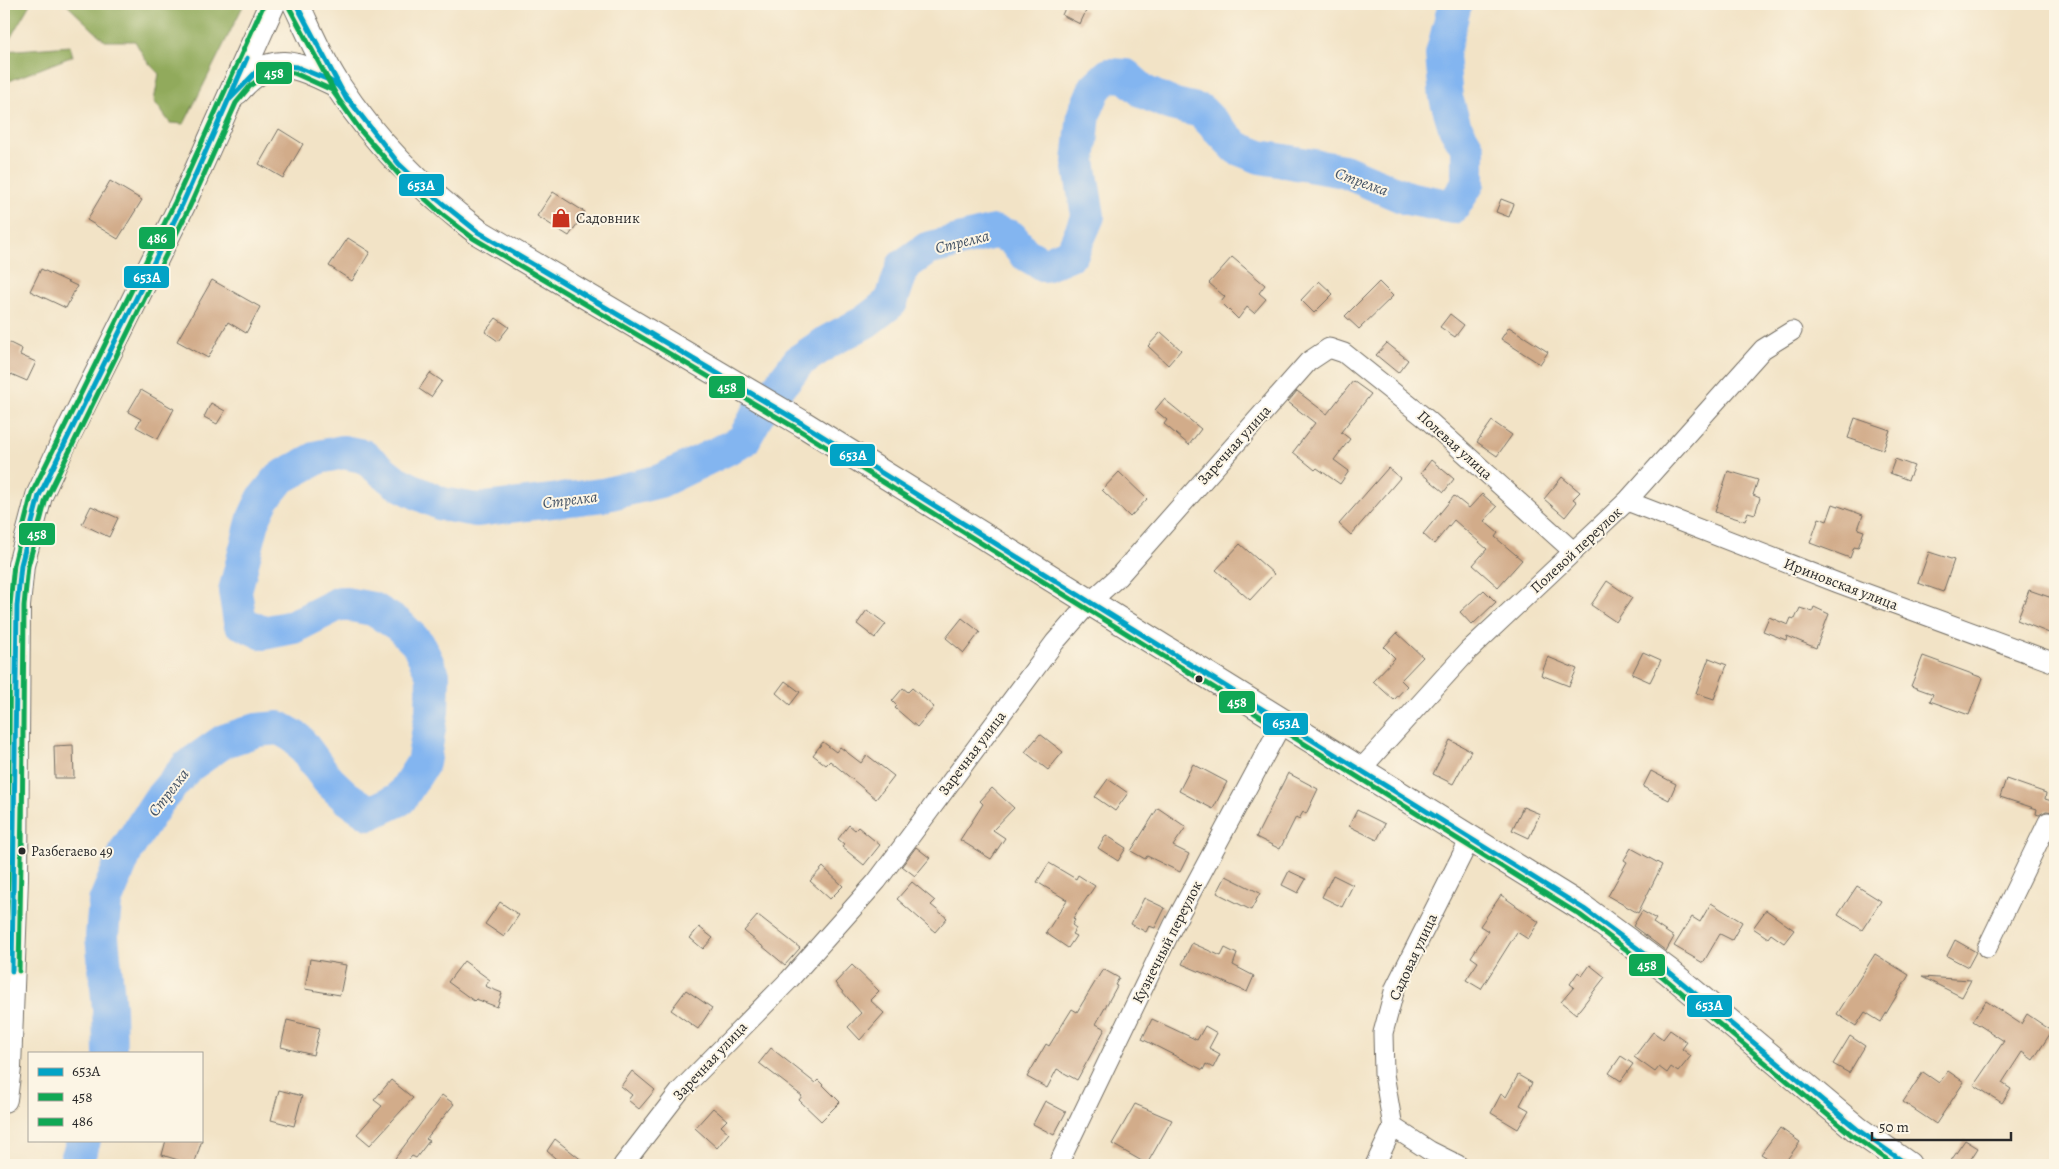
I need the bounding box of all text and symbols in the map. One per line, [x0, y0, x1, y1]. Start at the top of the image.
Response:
line badge: 458 [255, 61, 293, 85]
text: 458 [264, 64, 284, 83]
water label: Стрелка [1332, 162, 1391, 202]
line badge: 653А [398, 173, 445, 197]
text: 653А [407, 176, 435, 195]
shop icon: Садовник [550, 207, 572, 229]
place label: Садовник [576, 208, 640, 228]
water label: Стрелка [933, 225, 992, 259]
line badge: 486 [138, 226, 176, 250]
text: 486 [147, 229, 167, 248]
line badge: 653А [123, 265, 170, 289]
text: 653А [133, 268, 161, 287]
line badge: 458 [708, 375, 746, 399]
text: 458 [717, 378, 737, 397]
street label: Заречная улица [1193, 401, 1275, 489]
street label: Полевая улица [1413, 406, 1497, 484]
line badge: 653А [829, 443, 876, 467]
text: 653А [839, 446, 867, 465]
water label: Стрелка [541, 486, 599, 514]
street label: Полевой переулок [1526, 502, 1626, 598]
line badge: 458 [18, 522, 56, 546]
text: 458 [27, 525, 47, 544]
street label: Ириновская улица [1781, 553, 1901, 615]
unlabelled marker [1194, 674, 1204, 684]
line badge: 458 [1218, 690, 1256, 714]
text: 458 [1227, 693, 1247, 712]
street label: Заречная улица [934, 707, 1010, 799]
line badge: 653А [1262, 712, 1309, 736]
text: 653А [1272, 714, 1300, 733]
water label: Стрелка [143, 764, 194, 821]
place label: Разбегаево 49 [31, 842, 113, 861]
marker: Разбегаево 49 [17, 846, 27, 856]
street label: Кузнечный переулок [1127, 877, 1207, 1007]
street label: Садовая улица [1384, 910, 1442, 1004]
line badge: 458 [1628, 953, 1666, 977]
text: 458 [1637, 956, 1657, 975]
line badge: 653А [1686, 994, 1733, 1018]
text: 653А [1695, 996, 1723, 1015]
street label: Заречная улица [668, 1017, 752, 1105]
legend [28, 1052, 202, 1142]
text: 653А [72, 1061, 101, 1081]
text: 458 [72, 1087, 93, 1107]
scale bar [1872, 1109, 2010, 1141]
text: 486 [72, 1111, 93, 1131]
text: 50 m [1879, 1117, 1909, 1137]

